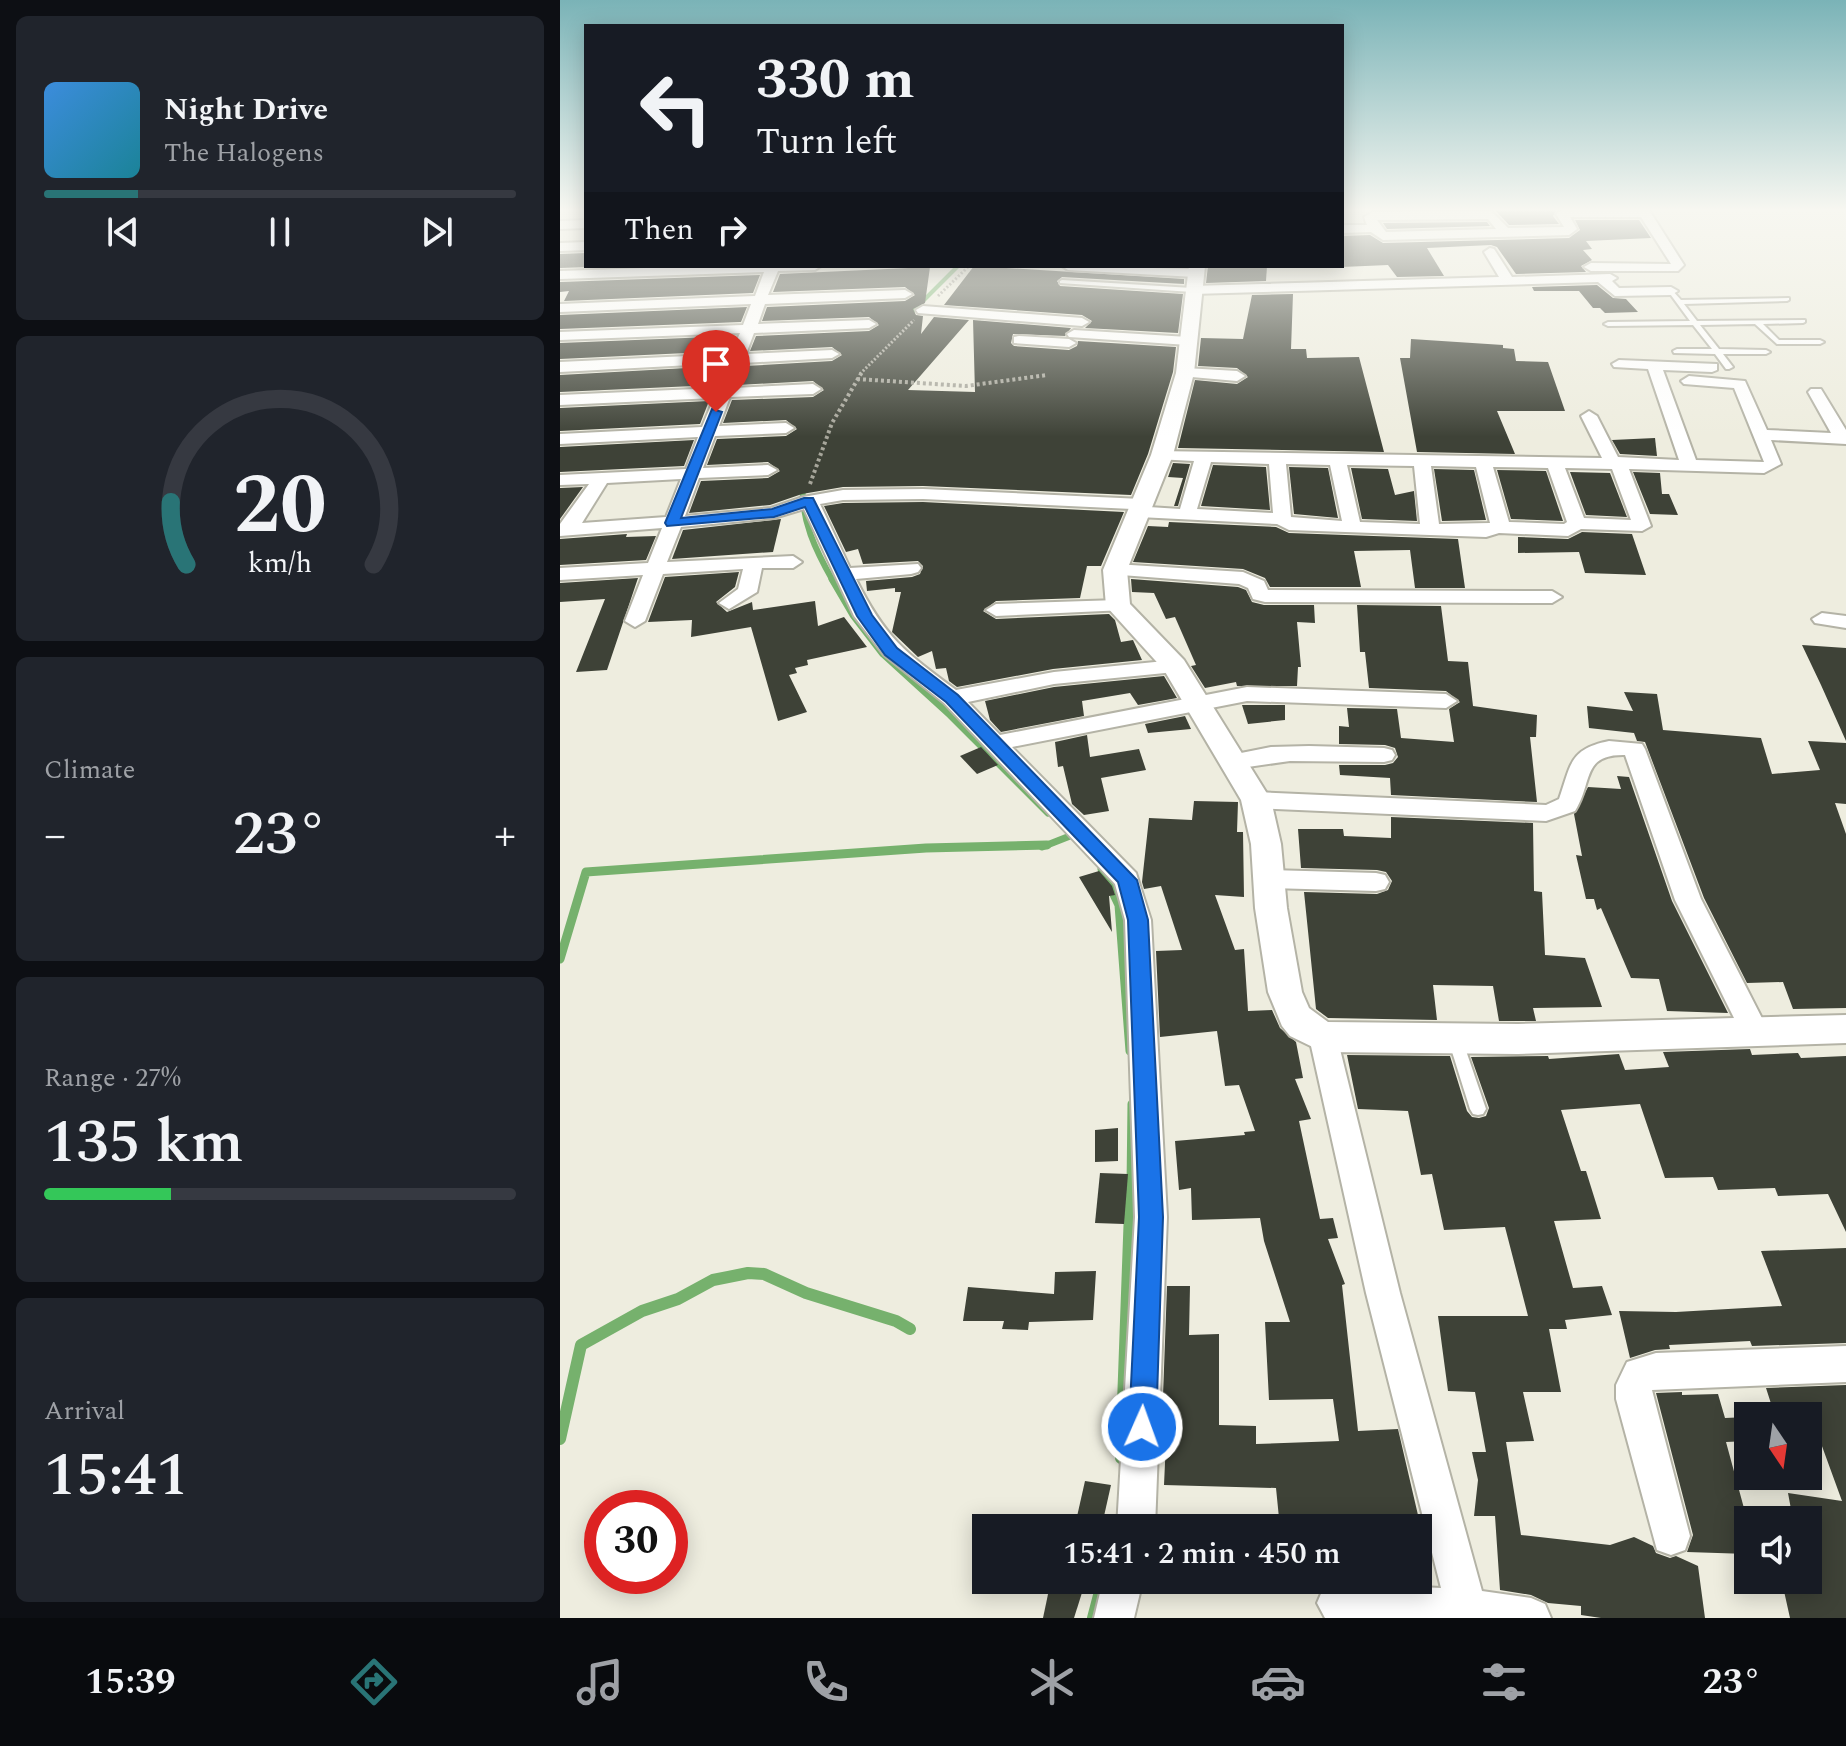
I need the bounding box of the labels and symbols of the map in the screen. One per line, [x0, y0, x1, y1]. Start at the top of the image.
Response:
pin [682, 330, 750, 412]
position arrow [1100, 1385, 1184, 1469]
north arrow [1734, 1402, 1822, 1490]
speed limit sign: 30 [584, 1490, 688, 1594]

